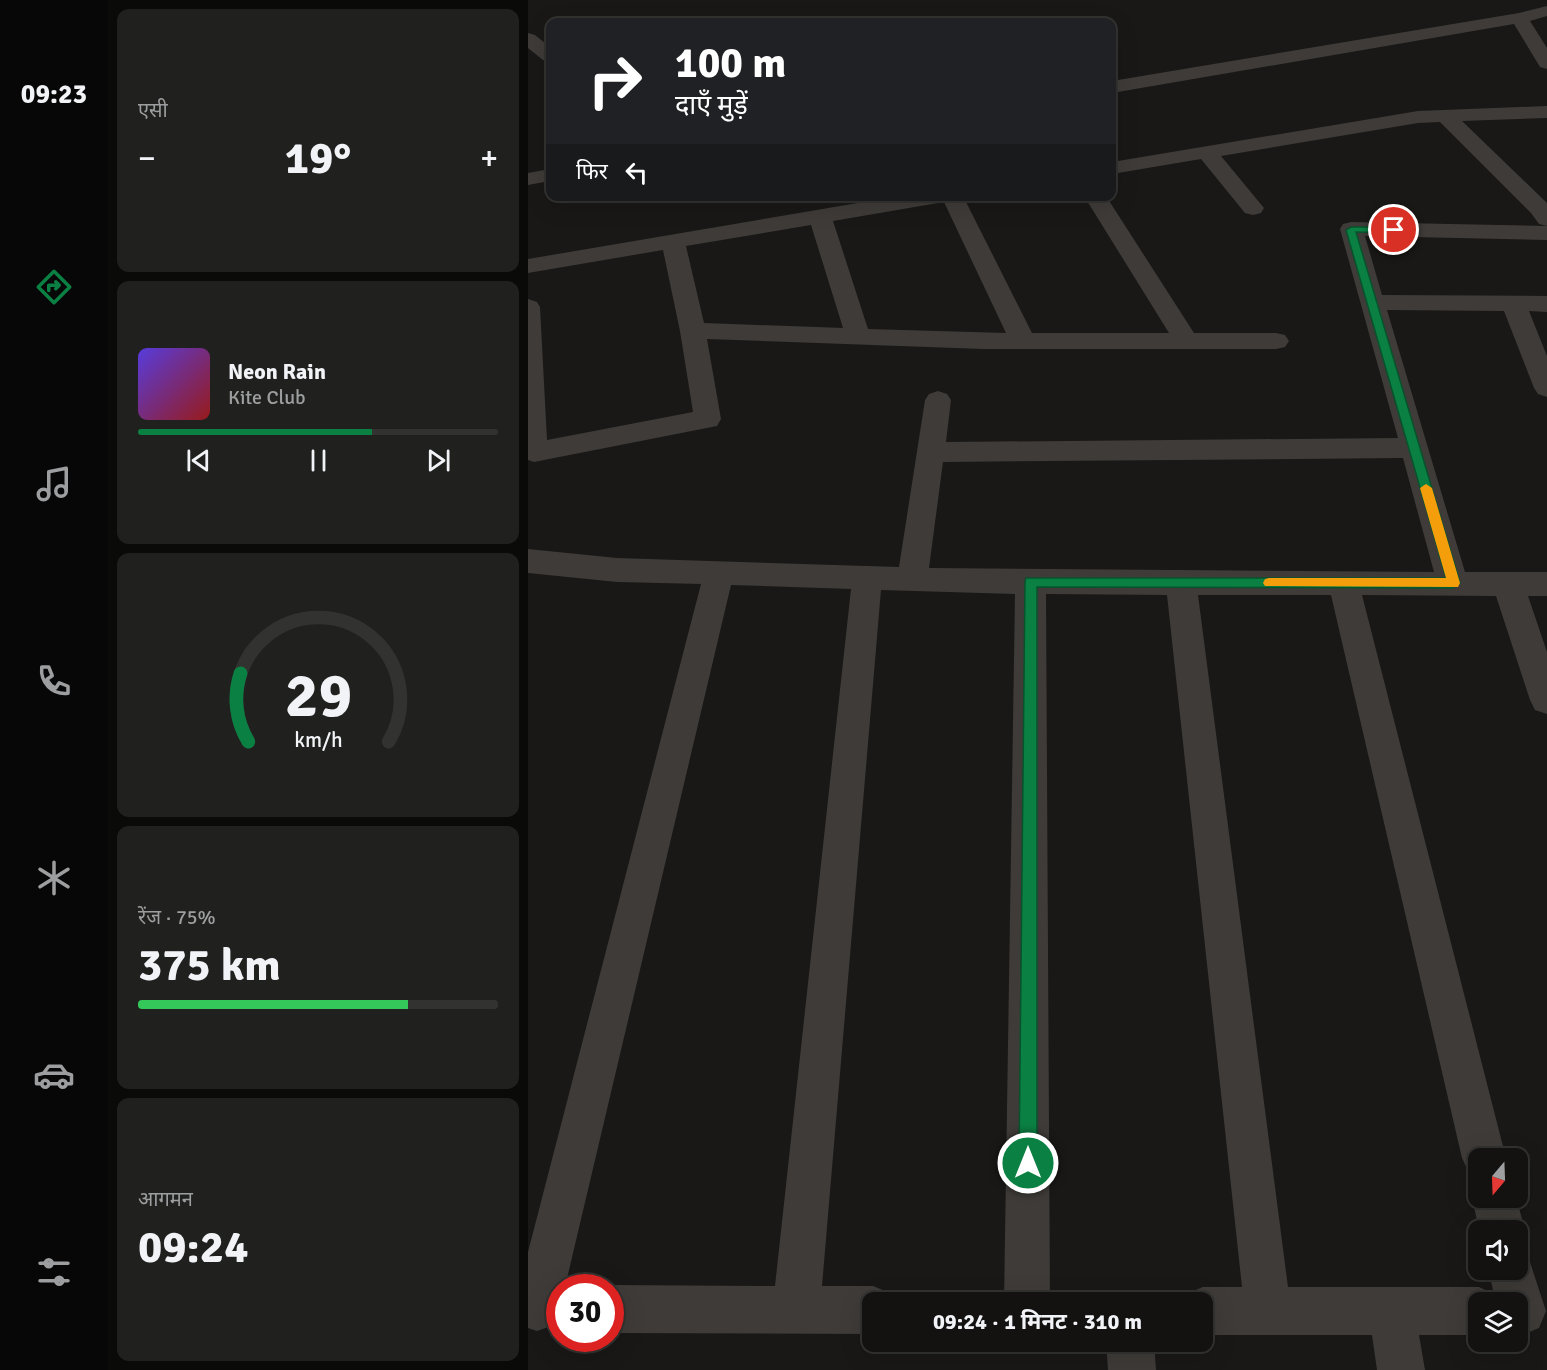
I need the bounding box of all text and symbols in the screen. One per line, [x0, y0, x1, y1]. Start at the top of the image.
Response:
text: 100 m [675, 38, 786, 89]
icon: right [576, 42, 654, 120]
text: 09:23 [21, 78, 87, 111]
text: दाएँ मुड़ें [675, 89, 748, 122]
text: एसी [138, 98, 168, 123]
text: 19° [285, 131, 351, 186]
text: − [138, 138, 156, 179]
text: + [480, 138, 498, 179]
icon: left [620, 156, 653, 189]
text: फिर [576, 158, 608, 185]
pin [1368, 204, 1419, 255]
icon: arrive [1377, 213, 1410, 246]
icon: directions [33, 266, 75, 308]
text: Neon Rain [228, 358, 326, 385]
text: Kite Club [228, 385, 306, 410]
icon: previous [182, 444, 215, 477]
icon: pause [302, 444, 335, 477]
icon: next [422, 444, 455, 477]
icon: music [33, 463, 75, 505]
text: 29 [284, 657, 352, 734]
icon: phone [33, 660, 75, 702]
text: km/h [294, 727, 342, 753]
icon: climate [33, 857, 75, 899]
text: रेंज · 75% [138, 905, 216, 930]
text: 375 km [138, 938, 281, 993]
icon: car [33, 1054, 75, 1096]
position arrow [996, 1131, 1060, 1195]
north arrow [1468, 1148, 1528, 1208]
map controls [1468, 1148, 1528, 1352]
text: आगमन [138, 1187, 193, 1212]
text: 09:24 [138, 1220, 248, 1275]
button: sound [1468, 1220, 1528, 1280]
icon: filters [33, 1251, 75, 1293]
speed limit sign: 30 [546, 1274, 624, 1352]
button: layers [1468, 1292, 1528, 1352]
text: 09:24 · 1 मिनट · 310 m [933, 1308, 1142, 1335]

